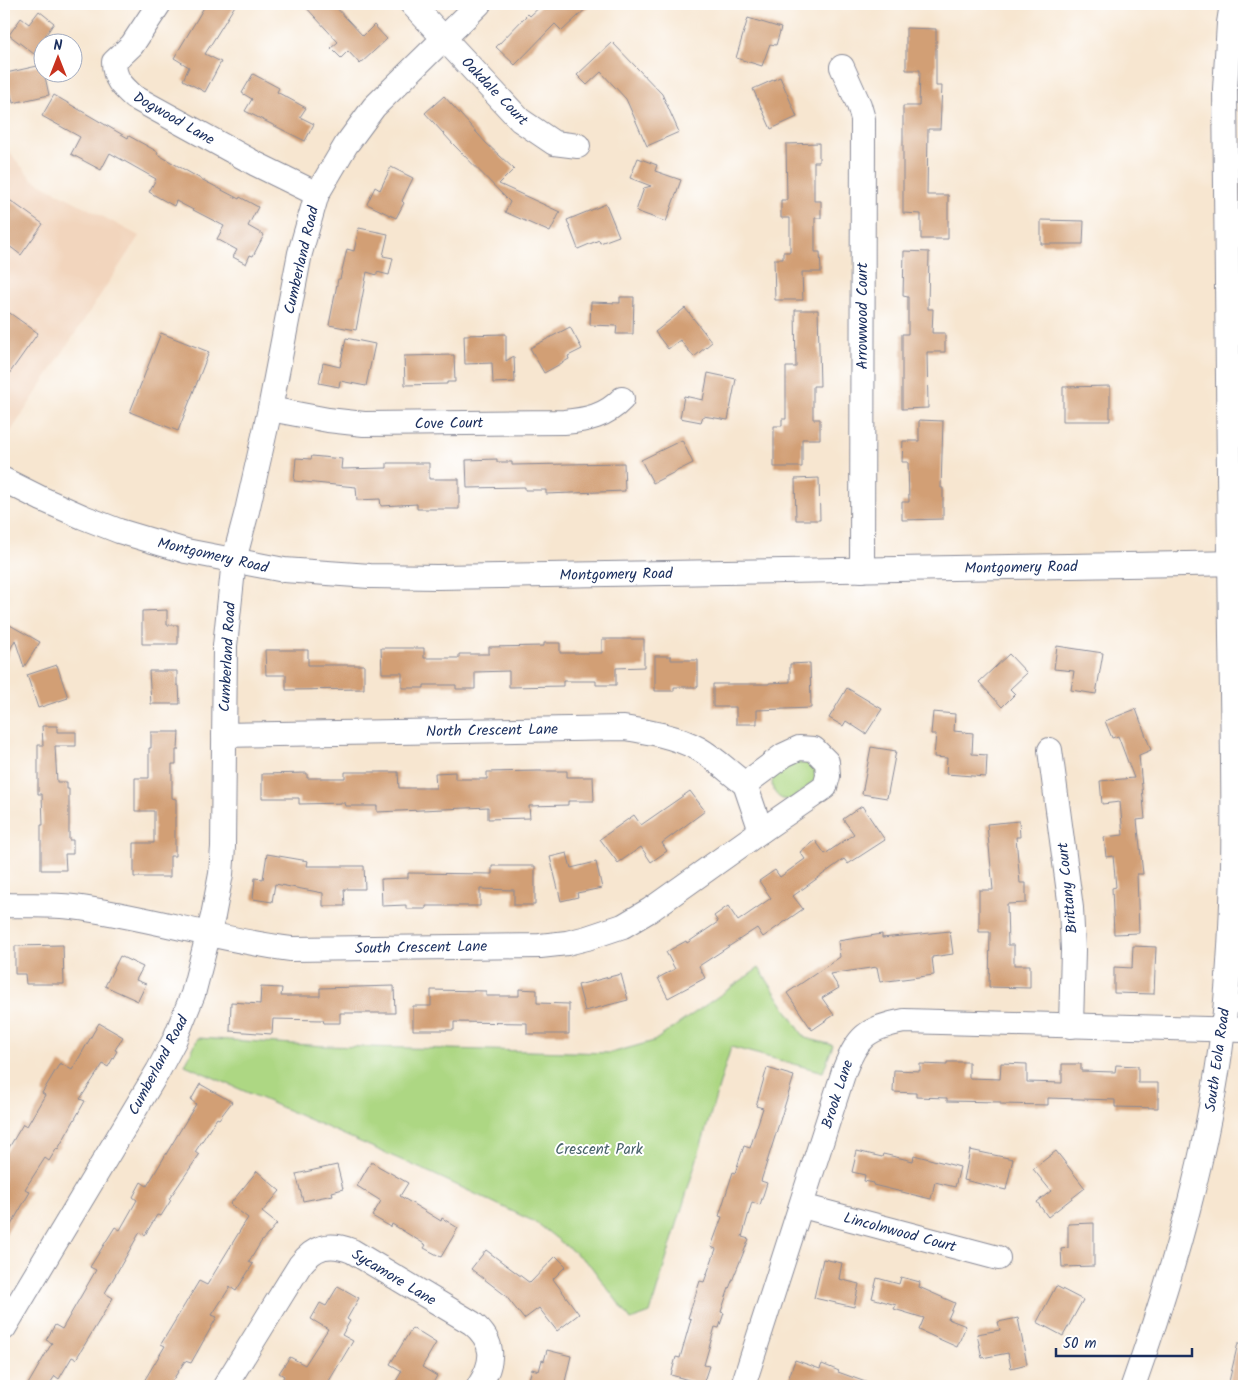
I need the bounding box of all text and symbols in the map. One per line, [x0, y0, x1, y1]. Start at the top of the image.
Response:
north arrow [32, 32, 82, 82]
text: N [54, 35, 63, 57]
street label: Oakdale Court [455, 52, 534, 132]
street label: Dogwood Lane [128, 86, 219, 152]
street label: Cumberland Road [278, 203, 326, 317]
street label: Arrowwood Court [851, 262, 875, 369]
street label: Cove Court [414, 411, 484, 437]
street label: Montgomery Road [155, 532, 271, 581]
street label: Montgomery Road [964, 555, 1078, 581]
street label: Montgomery Road [559, 562, 673, 588]
street label: Cumberland Road [213, 601, 243, 713]
street label: North Crescent Lane [426, 718, 559, 744]
street label: Brittany Court [1051, 841, 1085, 935]
street label: South Crescent Lane [355, 935, 488, 961]
street label: South Eola Road [1199, 1006, 1237, 1113]
street label: Cumberland Road [122, 1011, 196, 1120]
street label: Brook Lane [816, 1057, 860, 1132]
park label: Crescent Park [555, 1138, 644, 1162]
street label: Lincolnwood Court [841, 1206, 959, 1260]
street label: Sycamore Lane [347, 1243, 441, 1313]
scale bar [1056, 1325, 1192, 1357]
text: 50 m [1063, 1332, 1097, 1356]

